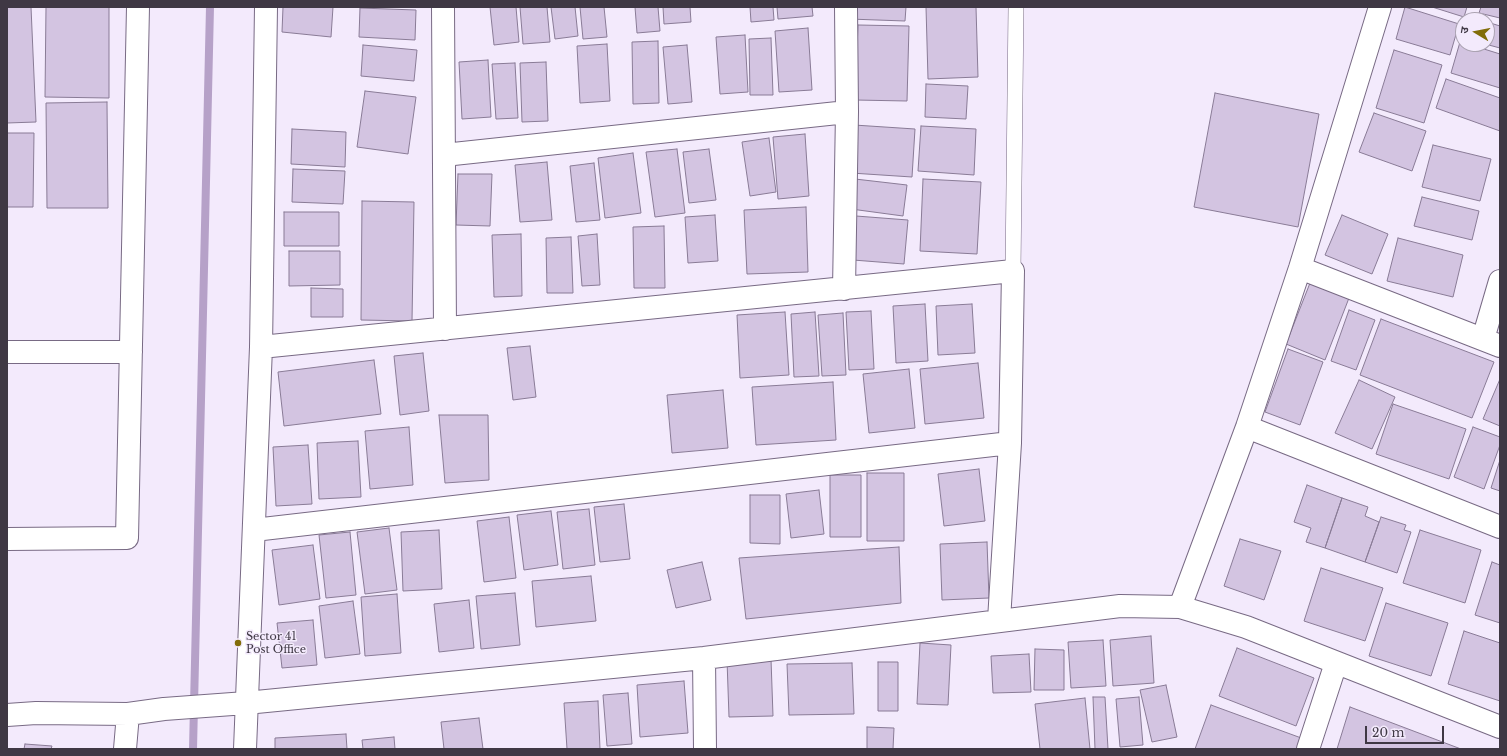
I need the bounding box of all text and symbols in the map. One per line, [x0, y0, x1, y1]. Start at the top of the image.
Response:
north arrow [1455, 12, 1495, 52]
text: उ [1457, 26, 1472, 34]
place label: Sector 41 Post Office [246, 630, 306, 656]
marker: Sector 41 Post Office [233, 638, 243, 648]
scale bar [1367, 718, 1446, 744]
text: 20 m [1372, 725, 1404, 740]

